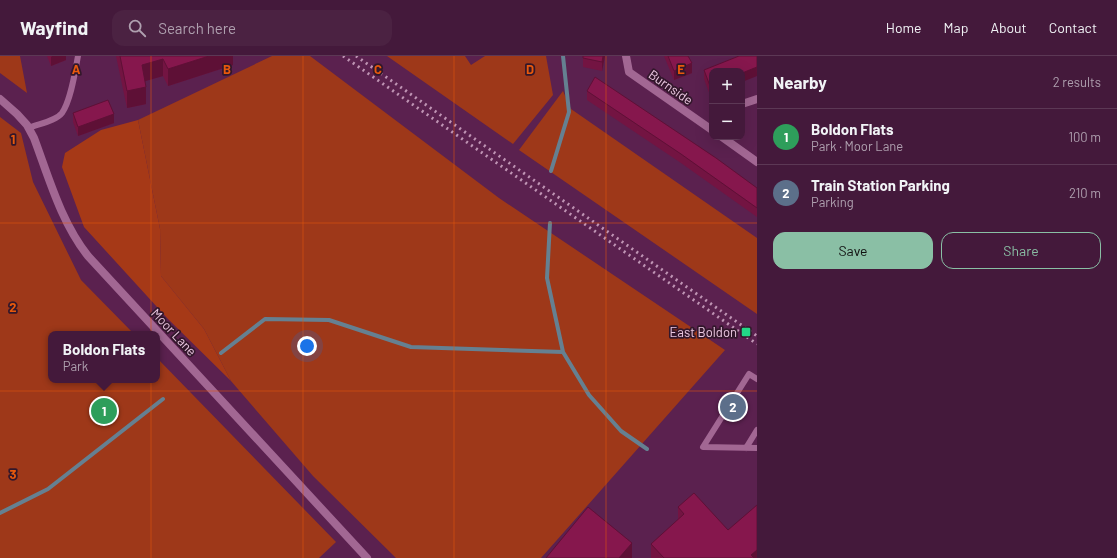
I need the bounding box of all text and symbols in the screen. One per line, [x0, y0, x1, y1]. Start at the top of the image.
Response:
search box [112, 10, 392, 46]
text: Wayfind [20, 16, 88, 39]
icon: search [126, 17, 148, 39]
text: Search here [158, 19, 236, 37]
text: Home [886, 19, 922, 36]
text: Map [944, 19, 968, 36]
text: About [990, 19, 1027, 36]
text: Contact [1049, 19, 1097, 36]
text: A [72, 61, 81, 77]
text: B [223, 61, 231, 77]
text: C [374, 61, 382, 77]
text: D [526, 61, 534, 77]
text: E [677, 61, 685, 77]
street label: Burnside [646, 66, 696, 108]
map controls [709, 68, 745, 140]
button: + [709, 68, 745, 104]
text: Nearby [773, 72, 827, 92]
text: 2 results [1053, 74, 1101, 90]
button: − [709, 104, 745, 140]
text: Boldon Flats [811, 120, 893, 138]
text: 1 [784, 129, 788, 145]
text: 100 m [1068, 129, 1101, 145]
text: 1 [11, 131, 15, 147]
text: Park · Moor Lane [811, 138, 903, 154]
text: Train Station Parking [811, 176, 950, 194]
text: 2 [782, 185, 790, 201]
text: 210 m [1069, 185, 1101, 201]
text: Parking [811, 194, 854, 210]
button: Save [773, 232, 933, 269]
button: Share [941, 232, 1101, 269]
text: 2 [9, 299, 17, 315]
street label: Moor Lane [148, 305, 200, 359]
place label: East Boldon [670, 324, 737, 340]
marker: East Boldon [740, 326, 752, 338]
popup [48, 331, 160, 383]
your location [297, 336, 317, 356]
text: Boldon Flats [63, 340, 145, 358]
text: Park [63, 358, 88, 374]
pin: 2 [720, 392, 746, 422]
pin: 1 [91, 396, 117, 426]
text: 3 [9, 466, 17, 482]

